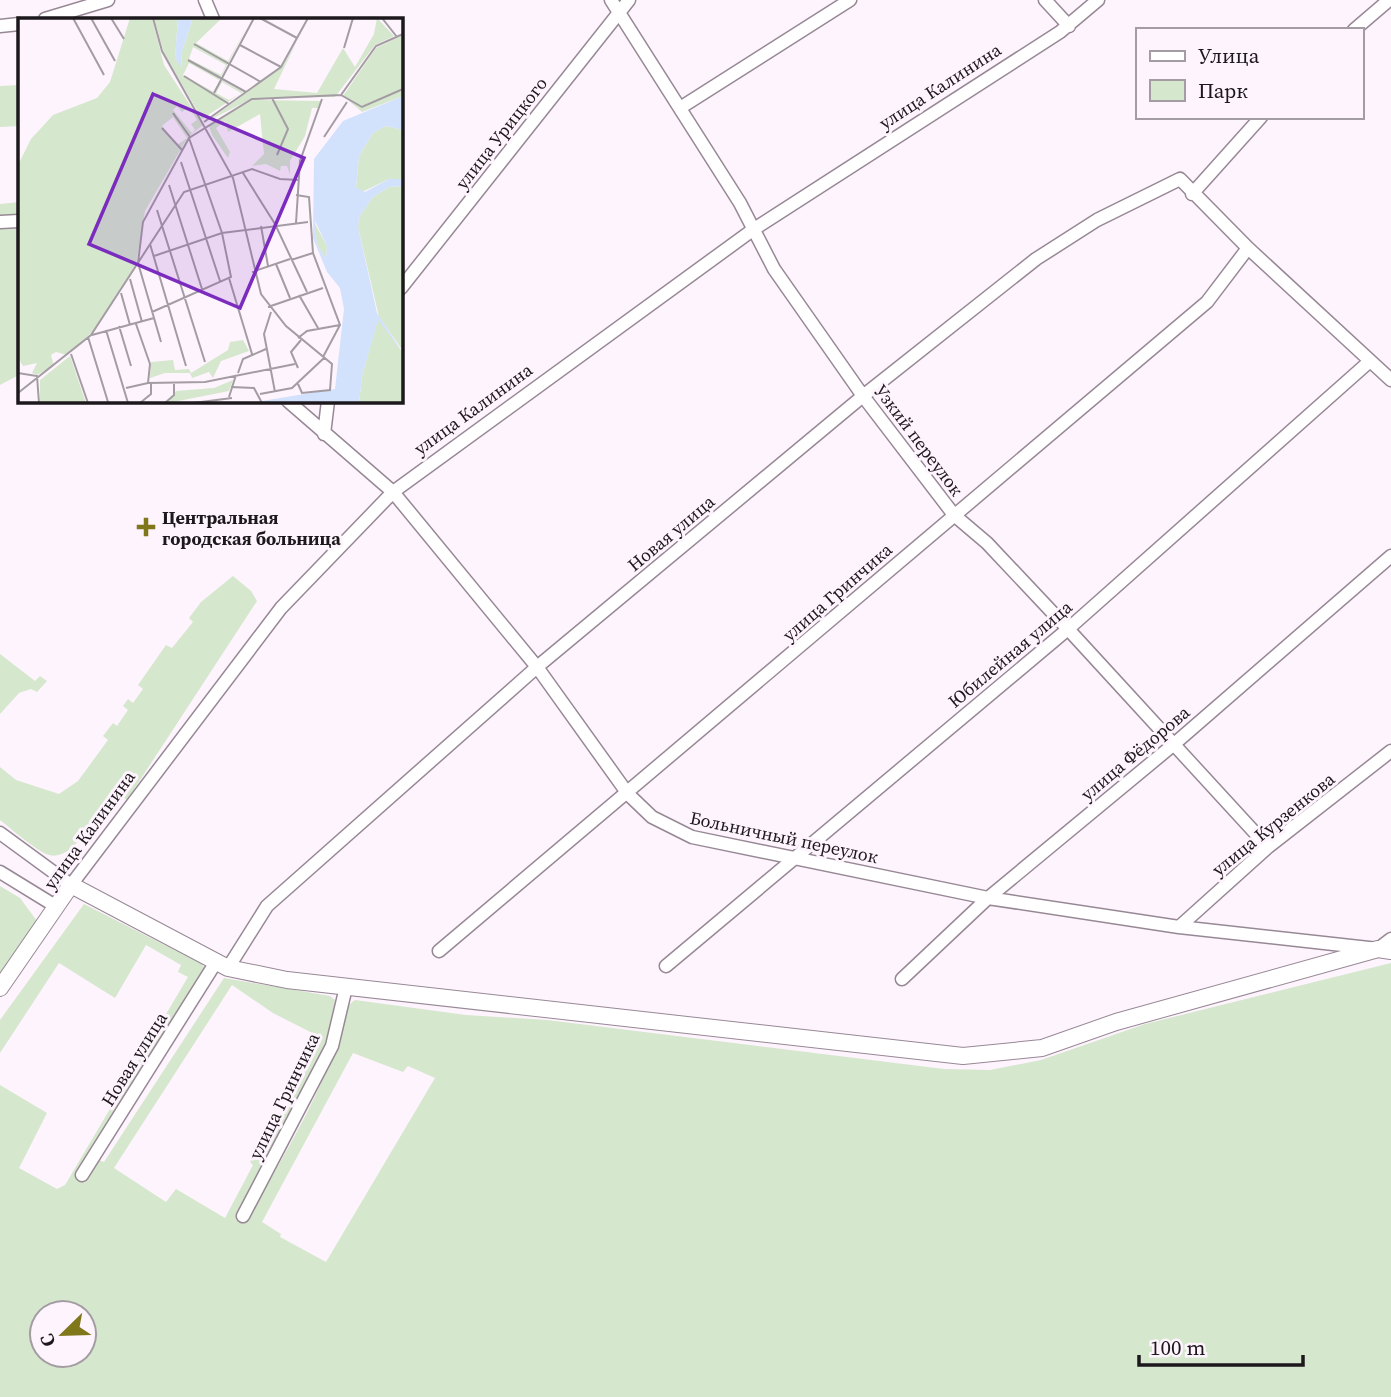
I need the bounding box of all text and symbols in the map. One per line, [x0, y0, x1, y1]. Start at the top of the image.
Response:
inset map [18, 18, 402, 402]
legend [1136, 28, 1363, 119]
street label: улица Калинина [874, 37, 1007, 135]
text: Улица [1198, 41, 1260, 70]
street label: улица Урицкого [449, 71, 553, 194]
text: Парк [1198, 76, 1248, 105]
street label: улица Калинина [408, 357, 538, 461]
street label: Узкий переулок [869, 379, 969, 501]
street label: Новая улица [622, 489, 720, 577]
place label: Центральная городская больница [162, 505, 341, 551]
marker: Центральная городская больница [136, 517, 156, 537]
street label: улица Гринчика [777, 537, 898, 647]
street label: Юбилейная улица [943, 594, 1078, 713]
street label: улица Фёдорова [1075, 699, 1196, 806]
street label: улица Калинина [37, 765, 141, 895]
street label: улица Курзенкова [1206, 766, 1340, 881]
street label: Больничный переулок [688, 805, 880, 869]
street label: Новая улица [95, 1006, 173, 1111]
street label: улица Гринчика [242, 1028, 326, 1164]
north arrow [28, 1299, 98, 1369]
scale bar [1139, 1324, 1304, 1368]
text: С [33, 1330, 62, 1351]
text: 100 m [1150, 1333, 1205, 1362]

